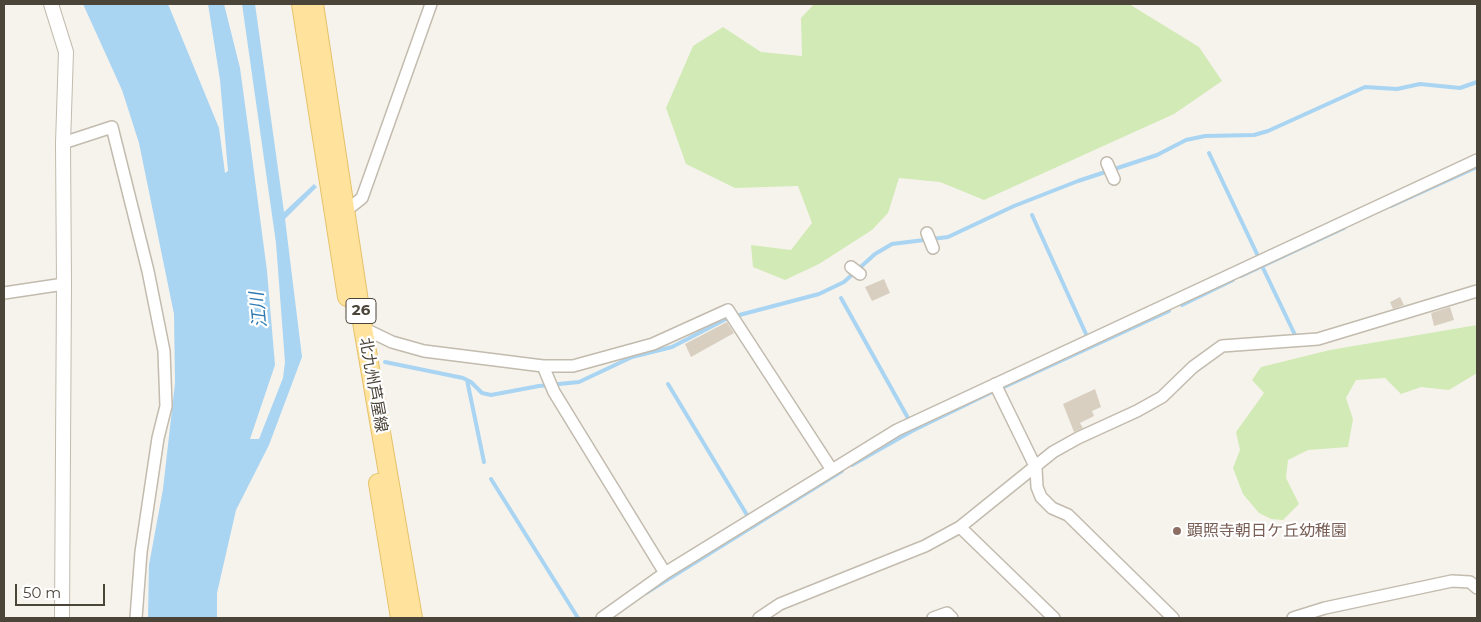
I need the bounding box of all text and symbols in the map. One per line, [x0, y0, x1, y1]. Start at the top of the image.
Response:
water label: 江川 [246, 291, 272, 329]
road number: 26 [346, 298, 376, 324]
street label: 北九州芦屋線 [355, 336, 391, 434]
place label: 顕照寺朝日ケ丘幼稚園 [1187, 521, 1347, 541]
marker: 顕照寺朝日ケ丘幼稚園 [1171, 525, 1183, 537]
scale bar [18, 574, 108, 606]
text: 50 m [23, 583, 61, 602]

